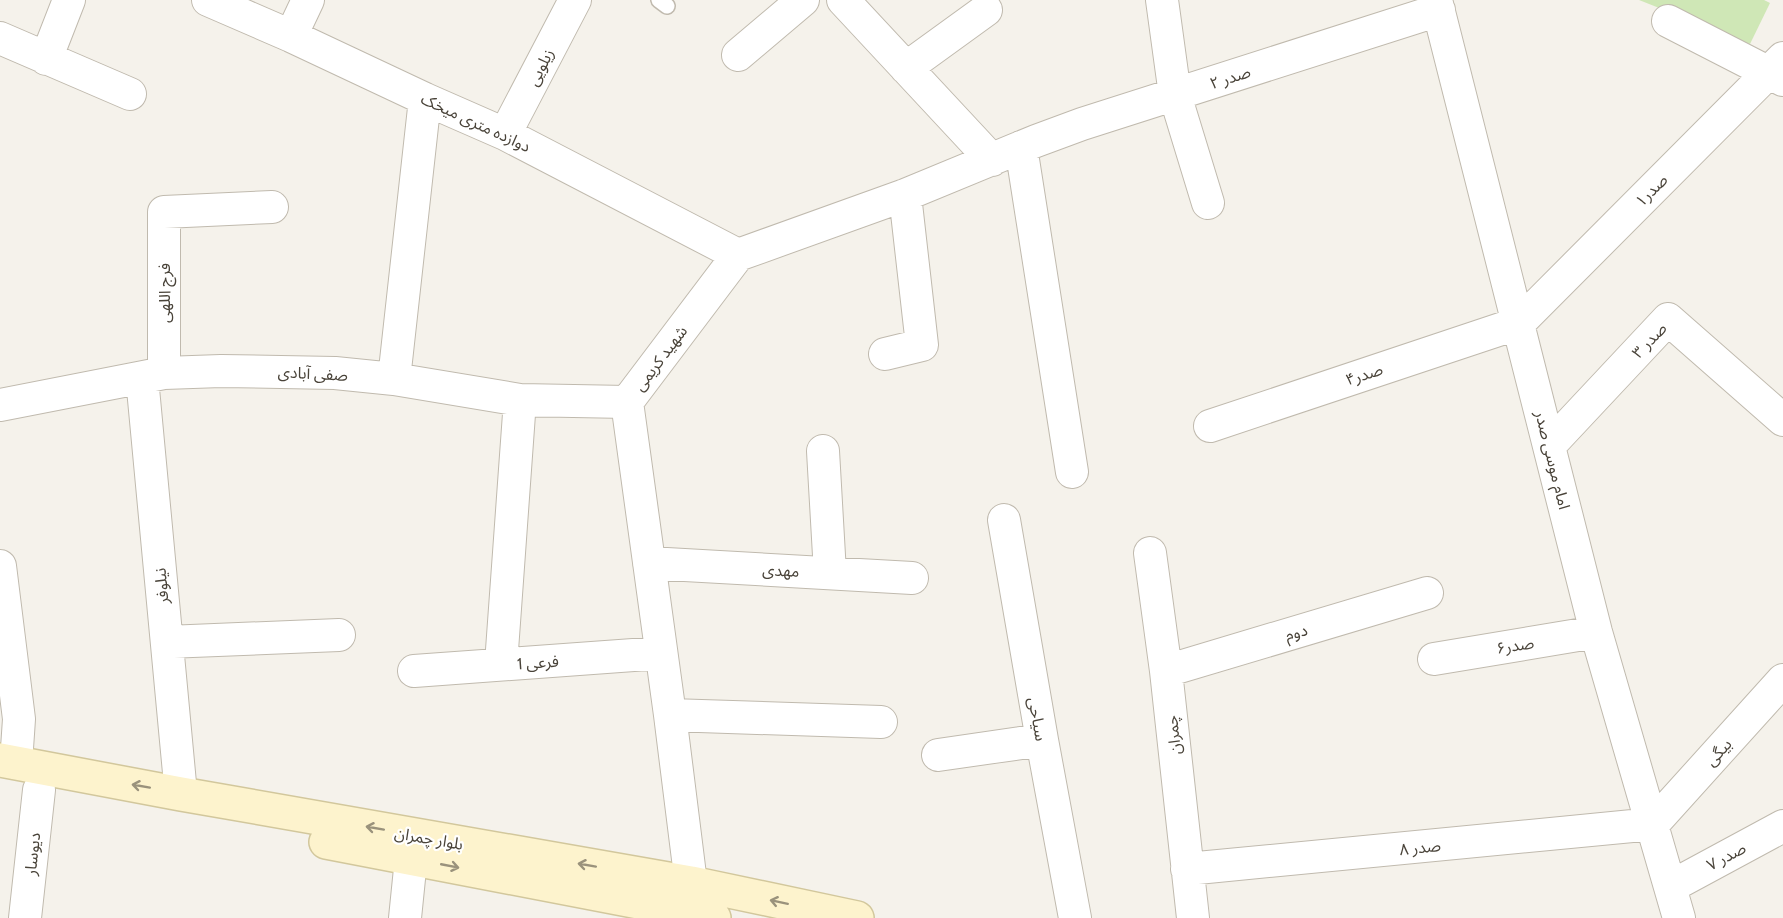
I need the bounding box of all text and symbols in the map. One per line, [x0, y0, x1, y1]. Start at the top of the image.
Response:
street label: زیلویی [523, 45, 558, 89]
street label: صدر ۲ [1207, 62, 1253, 93]
street label: دوازده متری میخک [418, 89, 533, 156]
street label: صدر۱ [1631, 170, 1672, 211]
street label: فرج اللهی [155, 263, 177, 323]
street label: صدر ۳ [1628, 319, 1671, 362]
street label: شهید کریمی [630, 322, 691, 395]
street label: صدر۴ [1343, 360, 1385, 389]
street label: صفی آبادی [277, 362, 349, 385]
street label: امام موسی صدر [1528, 408, 1574, 512]
street label: مهدی [762, 560, 800, 581]
street label: نیلوفر [150, 567, 173, 606]
street label: دوم [1283, 620, 1310, 648]
street label: صدر۶ [1495, 633, 1535, 658]
street label: فرعی 1 [517, 652, 560, 673]
street label: سیاحی [1024, 696, 1051, 743]
street label: چمران [1162, 714, 1186, 756]
street label: بیگی [1701, 735, 1736, 770]
one-way arrow [132, 781, 152, 792]
one-way arrow [365, 822, 385, 833]
street label: بلوار چمران [393, 823, 465, 855]
street label: دیوسار [21, 832, 44, 877]
street label: صدر ۸ [1398, 836, 1442, 859]
street label: صدر ۷ [1703, 838, 1749, 875]
one-way arrow [578, 859, 598, 870]
one-way arrow [440, 861, 459, 872]
one-way arrow [770, 895, 789, 907]

